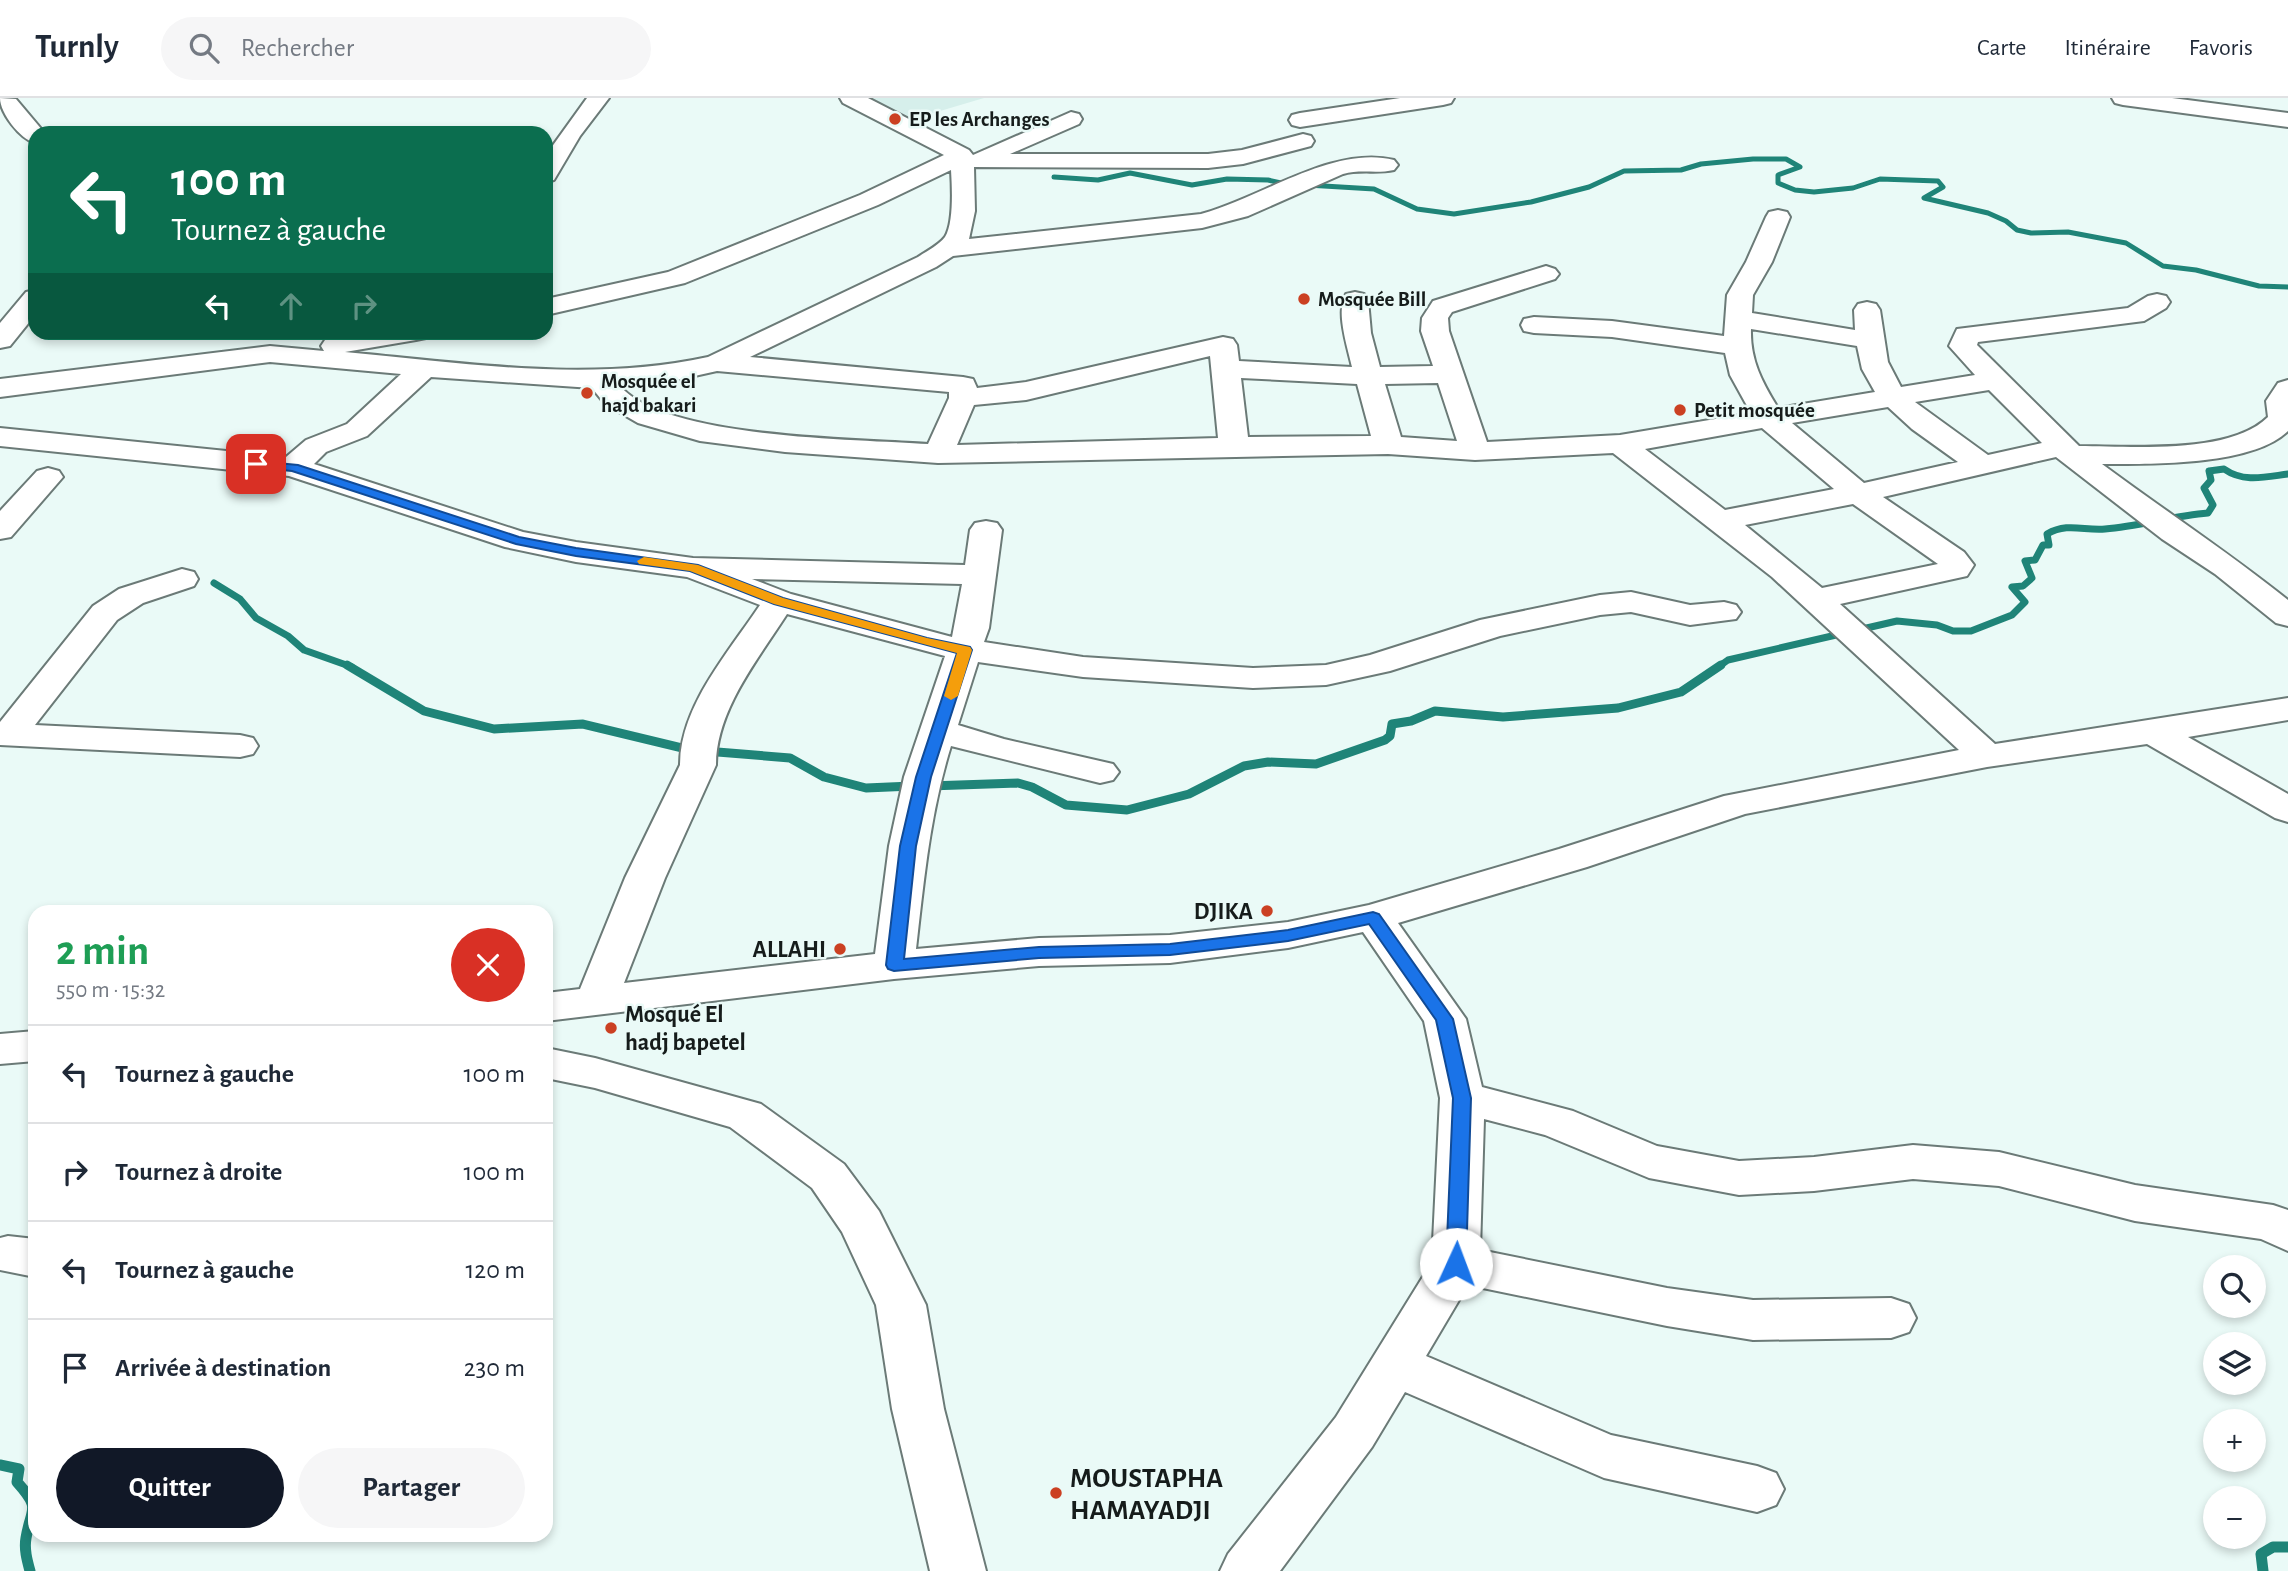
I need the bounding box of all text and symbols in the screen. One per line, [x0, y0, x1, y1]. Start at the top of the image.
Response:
search box [161, 17, 651, 80]
icon: search [185, 29, 223, 67]
text: Turnly [35, 31, 119, 64]
text: Rechercher [241, 35, 354, 61]
text: Carte [1977, 36, 2026, 60]
text: Itinéraire [2064, 36, 2151, 60]
text: Favoris [2189, 36, 2253, 60]
place label: EP les Archanges [909, 109, 1050, 130]
marker: EP les Archanges [887, 111, 903, 127]
icon: left [56, 154, 147, 245]
text: 100 m [171, 156, 287, 205]
text: Tournez à gauche [171, 214, 386, 246]
icon: left [199, 287, 237, 325]
icon: ahead [272, 287, 310, 325]
icon: right [345, 287, 383, 325]
place label: Mosquée Bill [1318, 289, 1426, 310]
marker: Mosquée Bill [1296, 291, 1312, 307]
place label: Mosquée el hajd bakari [601, 371, 696, 416]
marker: Mosquée el hajd bakari [579, 385, 595, 401]
place label: Petit mosquée [1694, 400, 1815, 421]
marker: Petit mosquée [1672, 402, 1688, 418]
pin [226, 434, 286, 494]
icon: arrive [237, 445, 275, 483]
place label: DJIKA [1194, 900, 1254, 924]
marker: DJIKA [1259, 903, 1275, 919]
button: close [451, 928, 525, 1002]
text: 2 min [56, 930, 149, 972]
place label: ALLAHI [753, 938, 826, 962]
marker: ALLAHI [832, 941, 848, 957]
text: 550 m · 15:32 [56, 979, 165, 1002]
place label: Mosqué El hadj bapetel [625, 1003, 746, 1055]
marker: Mosqué El hadj bapetel [603, 1020, 619, 1036]
icon: left [56, 1055, 94, 1093]
text: Tournez à gauche [115, 1061, 294, 1087]
text: 100 m [464, 1061, 525, 1087]
icon: right [56, 1153, 94, 1191]
text: Tournez à droite [115, 1159, 282, 1185]
text: 100 m [464, 1159, 525, 1185]
position arrow [1419, 1227, 1493, 1301]
icon: left [56, 1251, 94, 1289]
map controls [2203, 1255, 2266, 1549]
button: search [2203, 1255, 2266, 1318]
text: Tournez à gauche [115, 1257, 294, 1283]
text: 120 m [465, 1257, 525, 1283]
button: layers [2203, 1332, 2266, 1395]
icon: arrive [56, 1349, 94, 1387]
text: Arrivée à destination [115, 1355, 331, 1381]
text: 230 m [464, 1355, 525, 1381]
button: + [2203, 1409, 2266, 1472]
button: Quitter [56, 1448, 284, 1528]
button: Partager [298, 1448, 525, 1528]
place label: MOUSTAPHA HAMAYADJI [1070, 1465, 1223, 1525]
marker: MOUSTAPHA HAMAYADJI [1048, 1485, 1064, 1501]
button: − [2203, 1486, 2266, 1549]

